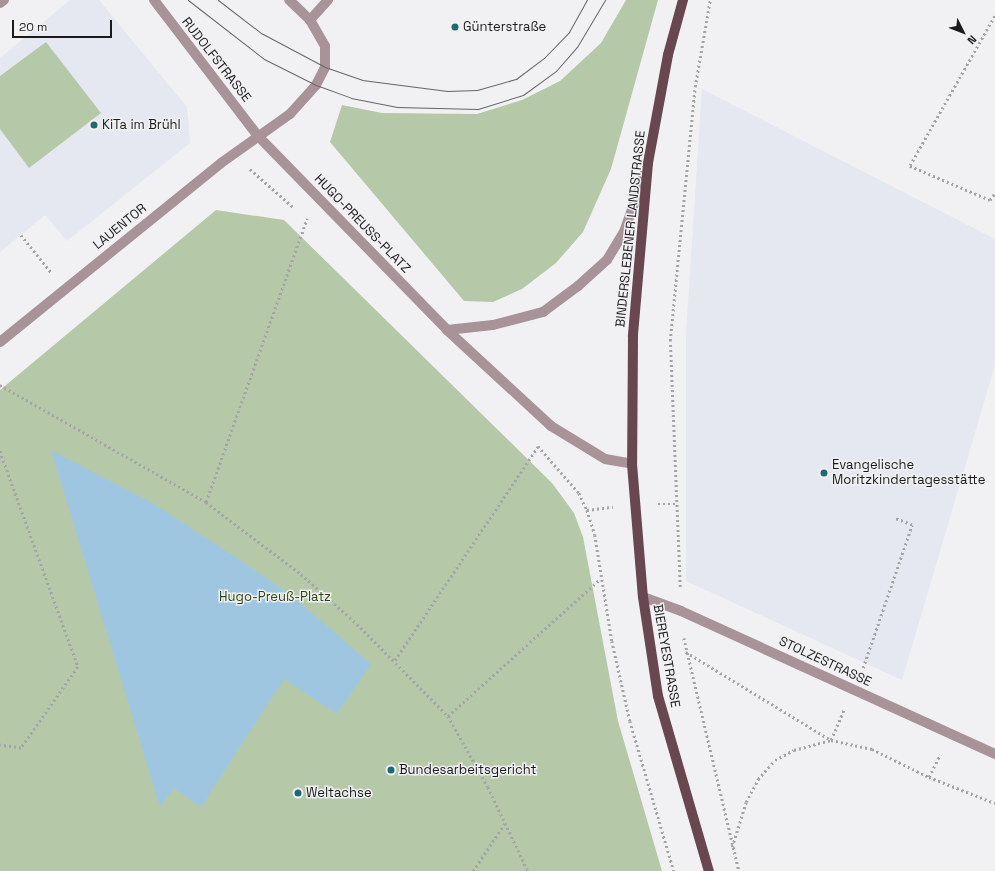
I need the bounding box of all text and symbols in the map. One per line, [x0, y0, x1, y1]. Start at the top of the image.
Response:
scale bar [14, 12, 114, 38]
north arrow [943, 12, 983, 52]
street label: RUDOLFSTRASSE [178, 15, 254, 105]
text: 20 m [19, 19, 47, 35]
place label: Günterstraße [463, 19, 546, 35]
marker: Günterstraße [450, 22, 460, 32]
text: N [964, 33, 980, 47]
place label: KiTa im Brühl [102, 117, 181, 133]
marker: KiTa im Brühl [89, 120, 99, 130]
street label: BINDERSLEBENER LANDSTRASSE [613, 130, 649, 328]
street label: HUGO-PREUSS-PLATZ [311, 171, 413, 277]
street label: LAUENTOR [90, 201, 150, 253]
place label: Evangelische Moritzkindertagesstätte [832, 458, 985, 489]
marker: Evangelische Moritzkindertagesstätte [819, 468, 829, 478]
park label: Hugo-Preuß-Platz [219, 589, 331, 605]
street label: BIEREYESTRASSE [649, 603, 683, 709]
street label: STOLZESTRASSE [776, 634, 874, 690]
place label: Bundesarbeitsgericht [399, 762, 537, 778]
marker: Bundesarbeitsgericht [386, 765, 396, 775]
place label: Weltachse [306, 785, 372, 801]
marker: Weltachse [293, 788, 303, 798]

